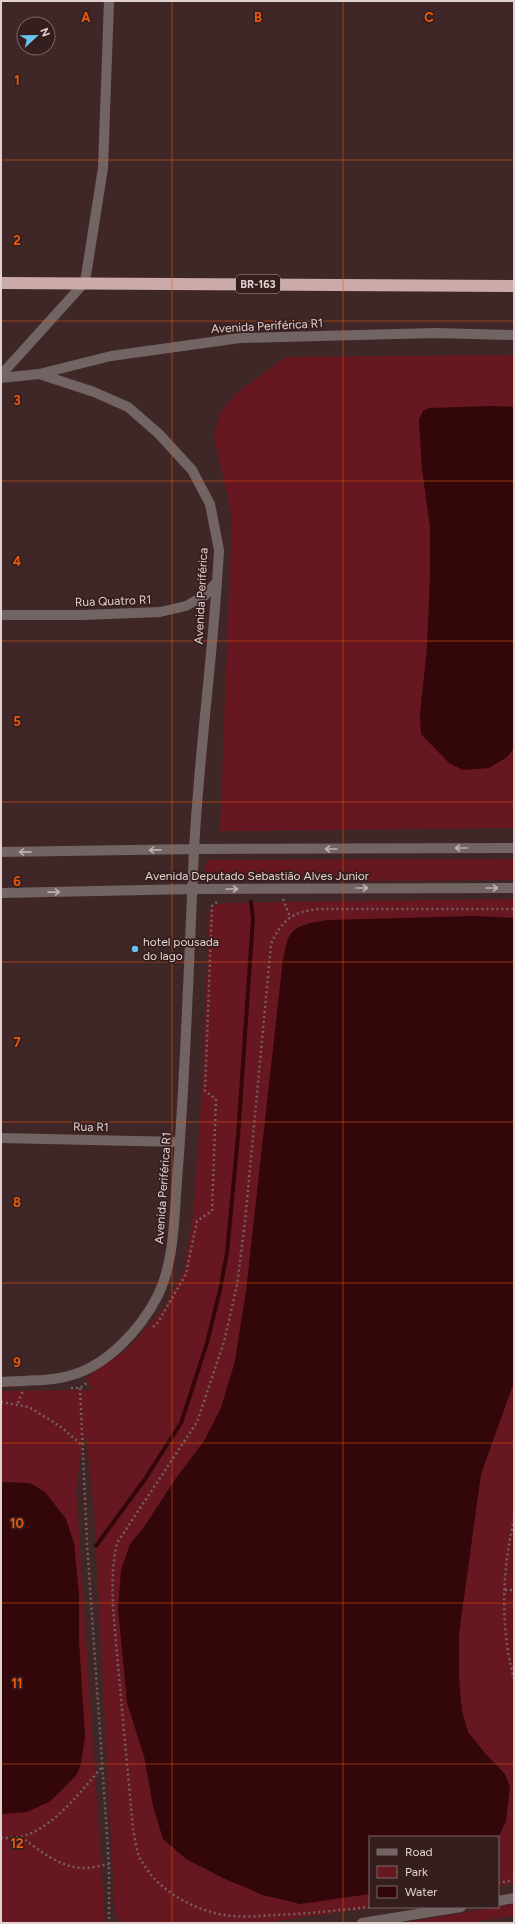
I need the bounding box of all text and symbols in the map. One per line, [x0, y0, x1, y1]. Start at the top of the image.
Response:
text: A [81, 10, 91, 25]
text: B [254, 10, 262, 25]
text: C [424, 10, 434, 25]
north arrow [16, 16, 56, 56]
text: N [37, 26, 52, 39]
text: 1 [14, 73, 20, 88]
text: 2 [13, 233, 21, 248]
road number: BR-163 [236, 275, 280, 293]
street label: Avenida Periférica R1 [211, 316, 323, 336]
text: 3 [13, 393, 21, 408]
street label: Avenida Periférica [191, 547, 211, 645]
text: 4 [13, 554, 21, 569]
street label: Rua Quatro R1 [75, 593, 151, 609]
text: 5 [13, 714, 21, 729]
one-way arrow [455, 844, 468, 852]
one-way arrow [325, 845, 338, 853]
one-way arrow [149, 846, 162, 854]
one-way arrow [19, 848, 32, 856]
street label: Avenida Deputado Sebastião Alves Junior [145, 869, 369, 883]
text: 6 [13, 874, 21, 889]
one-way arrow [355, 884, 368, 892]
one-way arrow [485, 884, 498, 892]
one-way arrow [225, 885, 238, 893]
one-way arrow [47, 888, 60, 896]
place label: hotel pousada do lago [143, 935, 219, 963]
marker: hotel pousada do lago [130, 944, 140, 954]
text: 7 [13, 1035, 21, 1050]
street label: Rua R1 [73, 1120, 109, 1134]
street label: Avenida Periférica R1 [152, 1132, 174, 1244]
text: 8 [13, 1195, 21, 1210]
text: 9 [13, 1355, 21, 1370]
text: 10 [10, 1516, 24, 1531]
text: 11 [12, 1676, 22, 1691]
text: 12 [10, 1836, 24, 1851]
legend [369, 1836, 499, 1908]
text: Road [405, 1845, 433, 1859]
text: Park [405, 1865, 428, 1879]
text: Water [405, 1885, 437, 1899]

